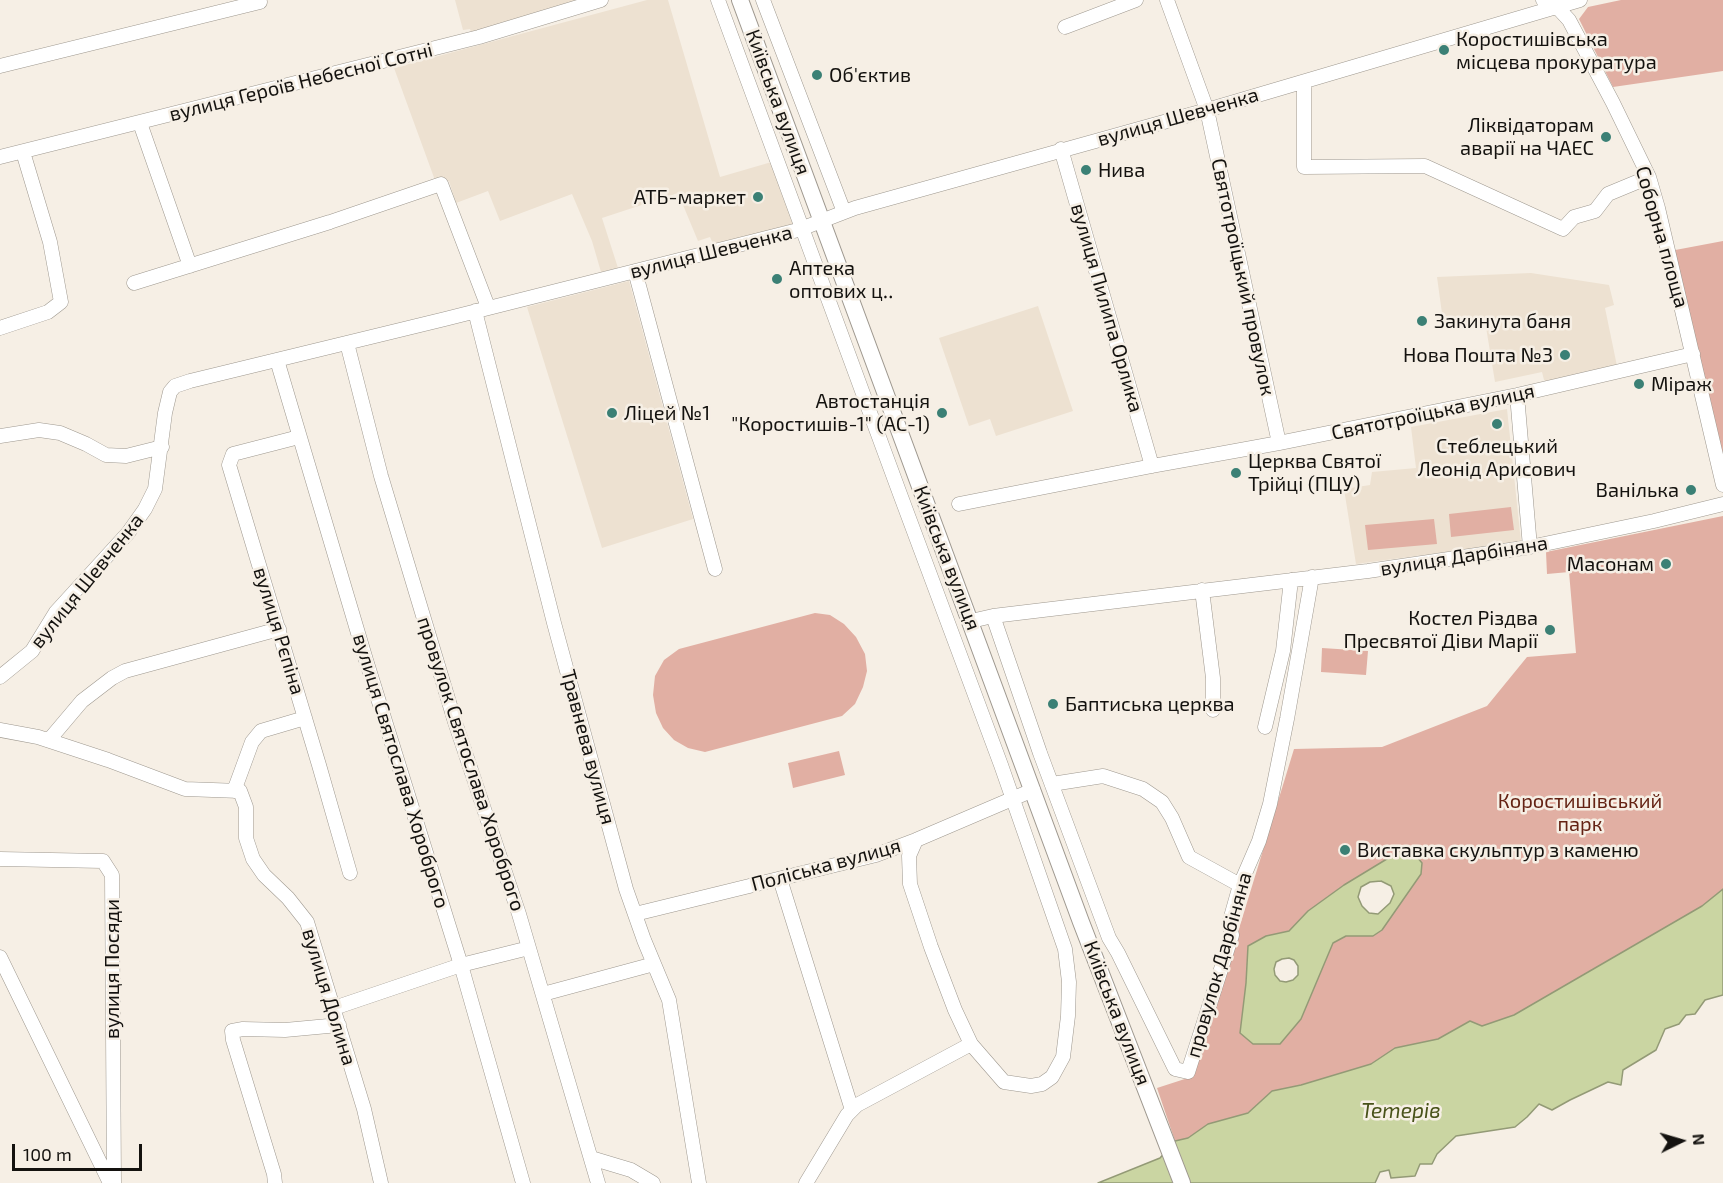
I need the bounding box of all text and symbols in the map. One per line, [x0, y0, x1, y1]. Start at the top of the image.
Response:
street label: Київська вулиця [741, 26, 815, 178]
place label: Коростишівська місцева прокуратура [1456, 27, 1657, 74]
street label: вулиця Героїв Небесної Сотні [167, 38, 435, 126]
marker: Коростишівська місцева прокуратура [1437, 43, 1451, 57]
place label: Об'єктив [829, 63, 911, 87]
marker: Об'єктив [810, 68, 824, 82]
street label: вулиця Шевченка [1095, 83, 1261, 151]
place label: Ліквідаторам аварії на ЧАЕС [1460, 113, 1594, 160]
marker: Ліквідаторам аварії на ЧАЕС [1599, 130, 1613, 144]
street label: Святотроїцький провулок [1206, 156, 1280, 398]
place label: Нива [1098, 158, 1145, 182]
marker: Нива [1079, 163, 1093, 177]
street label: Соборна площа [1630, 163, 1694, 311]
place label: АТБ-маркет [634, 185, 746, 209]
marker: АТБ-маркет [751, 190, 765, 204]
street label: вулиця Пилипа Орлика [1066, 201, 1148, 415]
street label: вулиця Шевченка [627, 220, 795, 284]
place label: Аптека оптових ц‥ [789, 256, 893, 303]
marker: Аптека оптових ц‥ [770, 272, 784, 286]
place label: Закинута баня [1434, 309, 1571, 333]
marker: Закинута баня [1415, 314, 1429, 328]
place label: Нова Пошта №3 [1403, 343, 1553, 367]
marker: Нова Пошта №3 [1558, 348, 1572, 362]
place label: Міраж [1651, 372, 1712, 396]
marker: Міраж [1632, 377, 1646, 391]
street label: Святотроїцька вулиця [1329, 379, 1537, 445]
place label: Автостанція "Коростишів-1" (АС-1) [731, 389, 930, 436]
place label: Ліцей №1 [624, 401, 710, 425]
marker: Ліцей №1 [605, 406, 619, 420]
marker: Автостанція "Коростишів-1" (АС-1) [935, 406, 949, 420]
marker: Стеблецький Леонід Арисович [1490, 417, 1504, 431]
place label: Стеблецький Леонід Арисович [1418, 434, 1576, 481]
place label: Церква Святої Трійці (ПЦУ) [1248, 449, 1381, 496]
marker: Церква Святої Трійці (ПЦУ) [1229, 466, 1243, 480]
place label: Ванілька [1596, 478, 1679, 502]
street label: Київська вулиця [908, 482, 986, 634]
marker: Ванілька [1684, 483, 1698, 497]
street label: вулиця Шевченка [25, 509, 149, 653]
street label: вулиця Дарбіняна [1378, 531, 1550, 581]
place label: Масонам [1567, 552, 1654, 576]
marker: Масонам [1659, 557, 1673, 571]
street label: вулиця Рєпіна [248, 564, 310, 698]
place label: Костел Різдва Пресвятої Діви Марії [1343, 606, 1538, 653]
street label: провулок Святослава Хороброго [412, 614, 530, 914]
marker: Костел Різдва Пресвятої Діви Марії [1543, 623, 1557, 637]
street label: вулиця Святослава Хороброго [348, 631, 454, 911]
street label: Травнева вулиця [556, 667, 620, 827]
place label: Баптиська церква [1065, 692, 1235, 716]
marker: Баптиська церква [1046, 697, 1060, 711]
park label: Коростишівський парк [1498, 789, 1662, 836]
street label: Поліська вулиця [749, 833, 903, 897]
place label: Виставка скульптур з каменю [1357, 838, 1639, 862]
marker: Виставка скульптур з каменю [1338, 843, 1352, 857]
street label: провулок Дарбіняна [1181, 870, 1257, 1060]
street label: вулиця Посяди [100, 899, 124, 1039]
street label: вулиця Долина [297, 926, 361, 1068]
street label: Київська вулиця [1078, 937, 1156, 1089]
water label: Тетерів [1361, 1098, 1441, 1124]
north arrow [1651, 1111, 1711, 1171]
scale bar [15, 1132, 146, 1170]
text: N [1689, 1133, 1709, 1146]
text: 100 m [23, 1143, 72, 1165]

